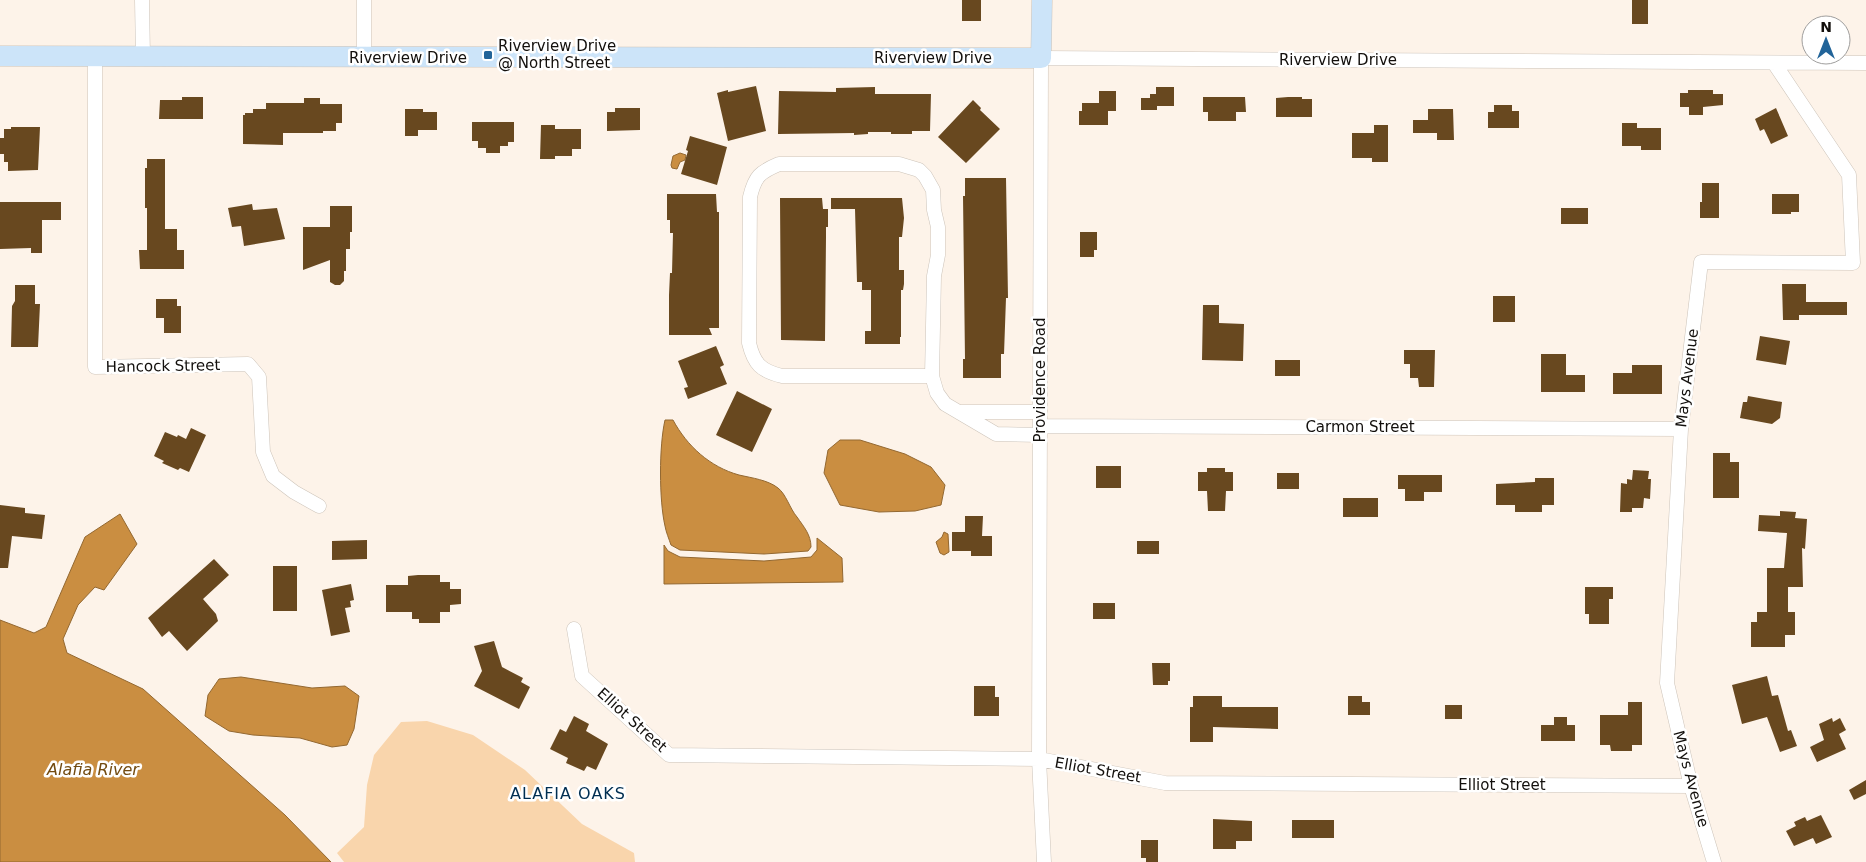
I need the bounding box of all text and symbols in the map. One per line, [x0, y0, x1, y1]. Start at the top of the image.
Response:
north arrow [1801, 15, 1851, 65]
text: N [1820, 19, 1832, 35]
place label: Riverview Drive @ North Street [498, 37, 616, 72]
street label: Riverview Drive [349, 49, 467, 67]
marker: Riverview Drive @ North Street [482, 49, 494, 61]
street label: Riverview Drive [874, 49, 992, 67]
street label: Riverview Drive [1279, 51, 1397, 69]
street label: Providence Road [1031, 318, 1049, 442]
street label: Mays Avenue [1672, 328, 1702, 428]
street label: Hancock Street [106, 356, 221, 376]
street label: Carmon Street [1305, 418, 1415, 436]
street label: Elliot Street [594, 684, 671, 756]
street label: Mays Avenue [1669, 729, 1713, 829]
street label: Elliot Street [1053, 754, 1143, 786]
water label: Alafia River [46, 760, 140, 779]
street label: Elliot Street [1458, 776, 1546, 794]
district label: ALAFIA OAKS [510, 784, 626, 803]

